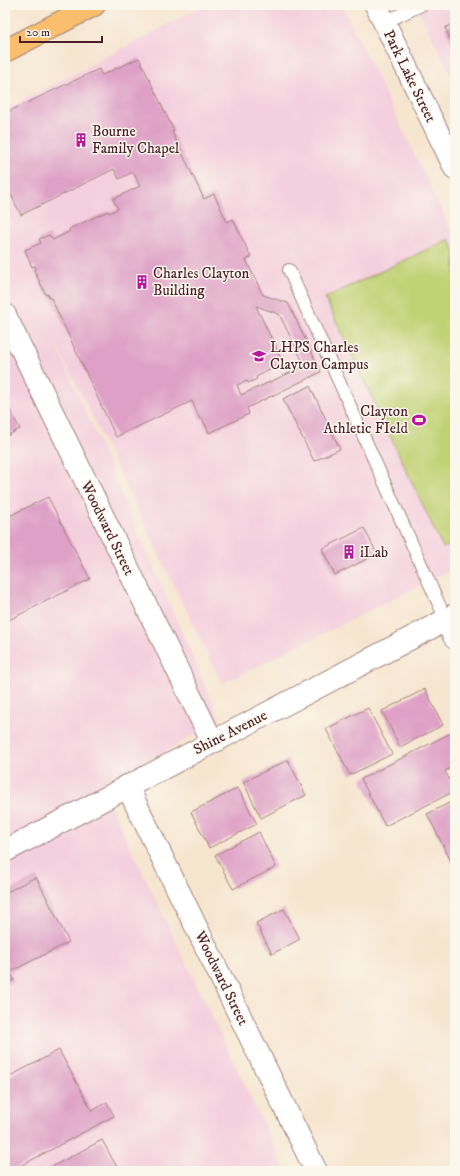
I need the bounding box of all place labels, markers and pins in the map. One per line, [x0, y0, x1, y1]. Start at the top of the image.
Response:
place label: Bourne Family Chapel [92, 122, 180, 158]
building icon: Bourne Family Chapel [73, 132, 89, 148]
place label: Charles Clayton Building [153, 264, 250, 300]
building icon: Charles Clayton Building [134, 274, 150, 290]
place label: LHPS Charles Clayton Campus [270, 338, 368, 374]
school or university icon: LHPS Charles Clayton Campus [251, 348, 267, 364]
place label: Clayton Athletic FIeld [323, 402, 409, 438]
sports icon: Clayton Athletic FIeld [411, 412, 427, 428]
place label: iLab [360, 543, 388, 562]
building icon: iLab [341, 544, 357, 560]

